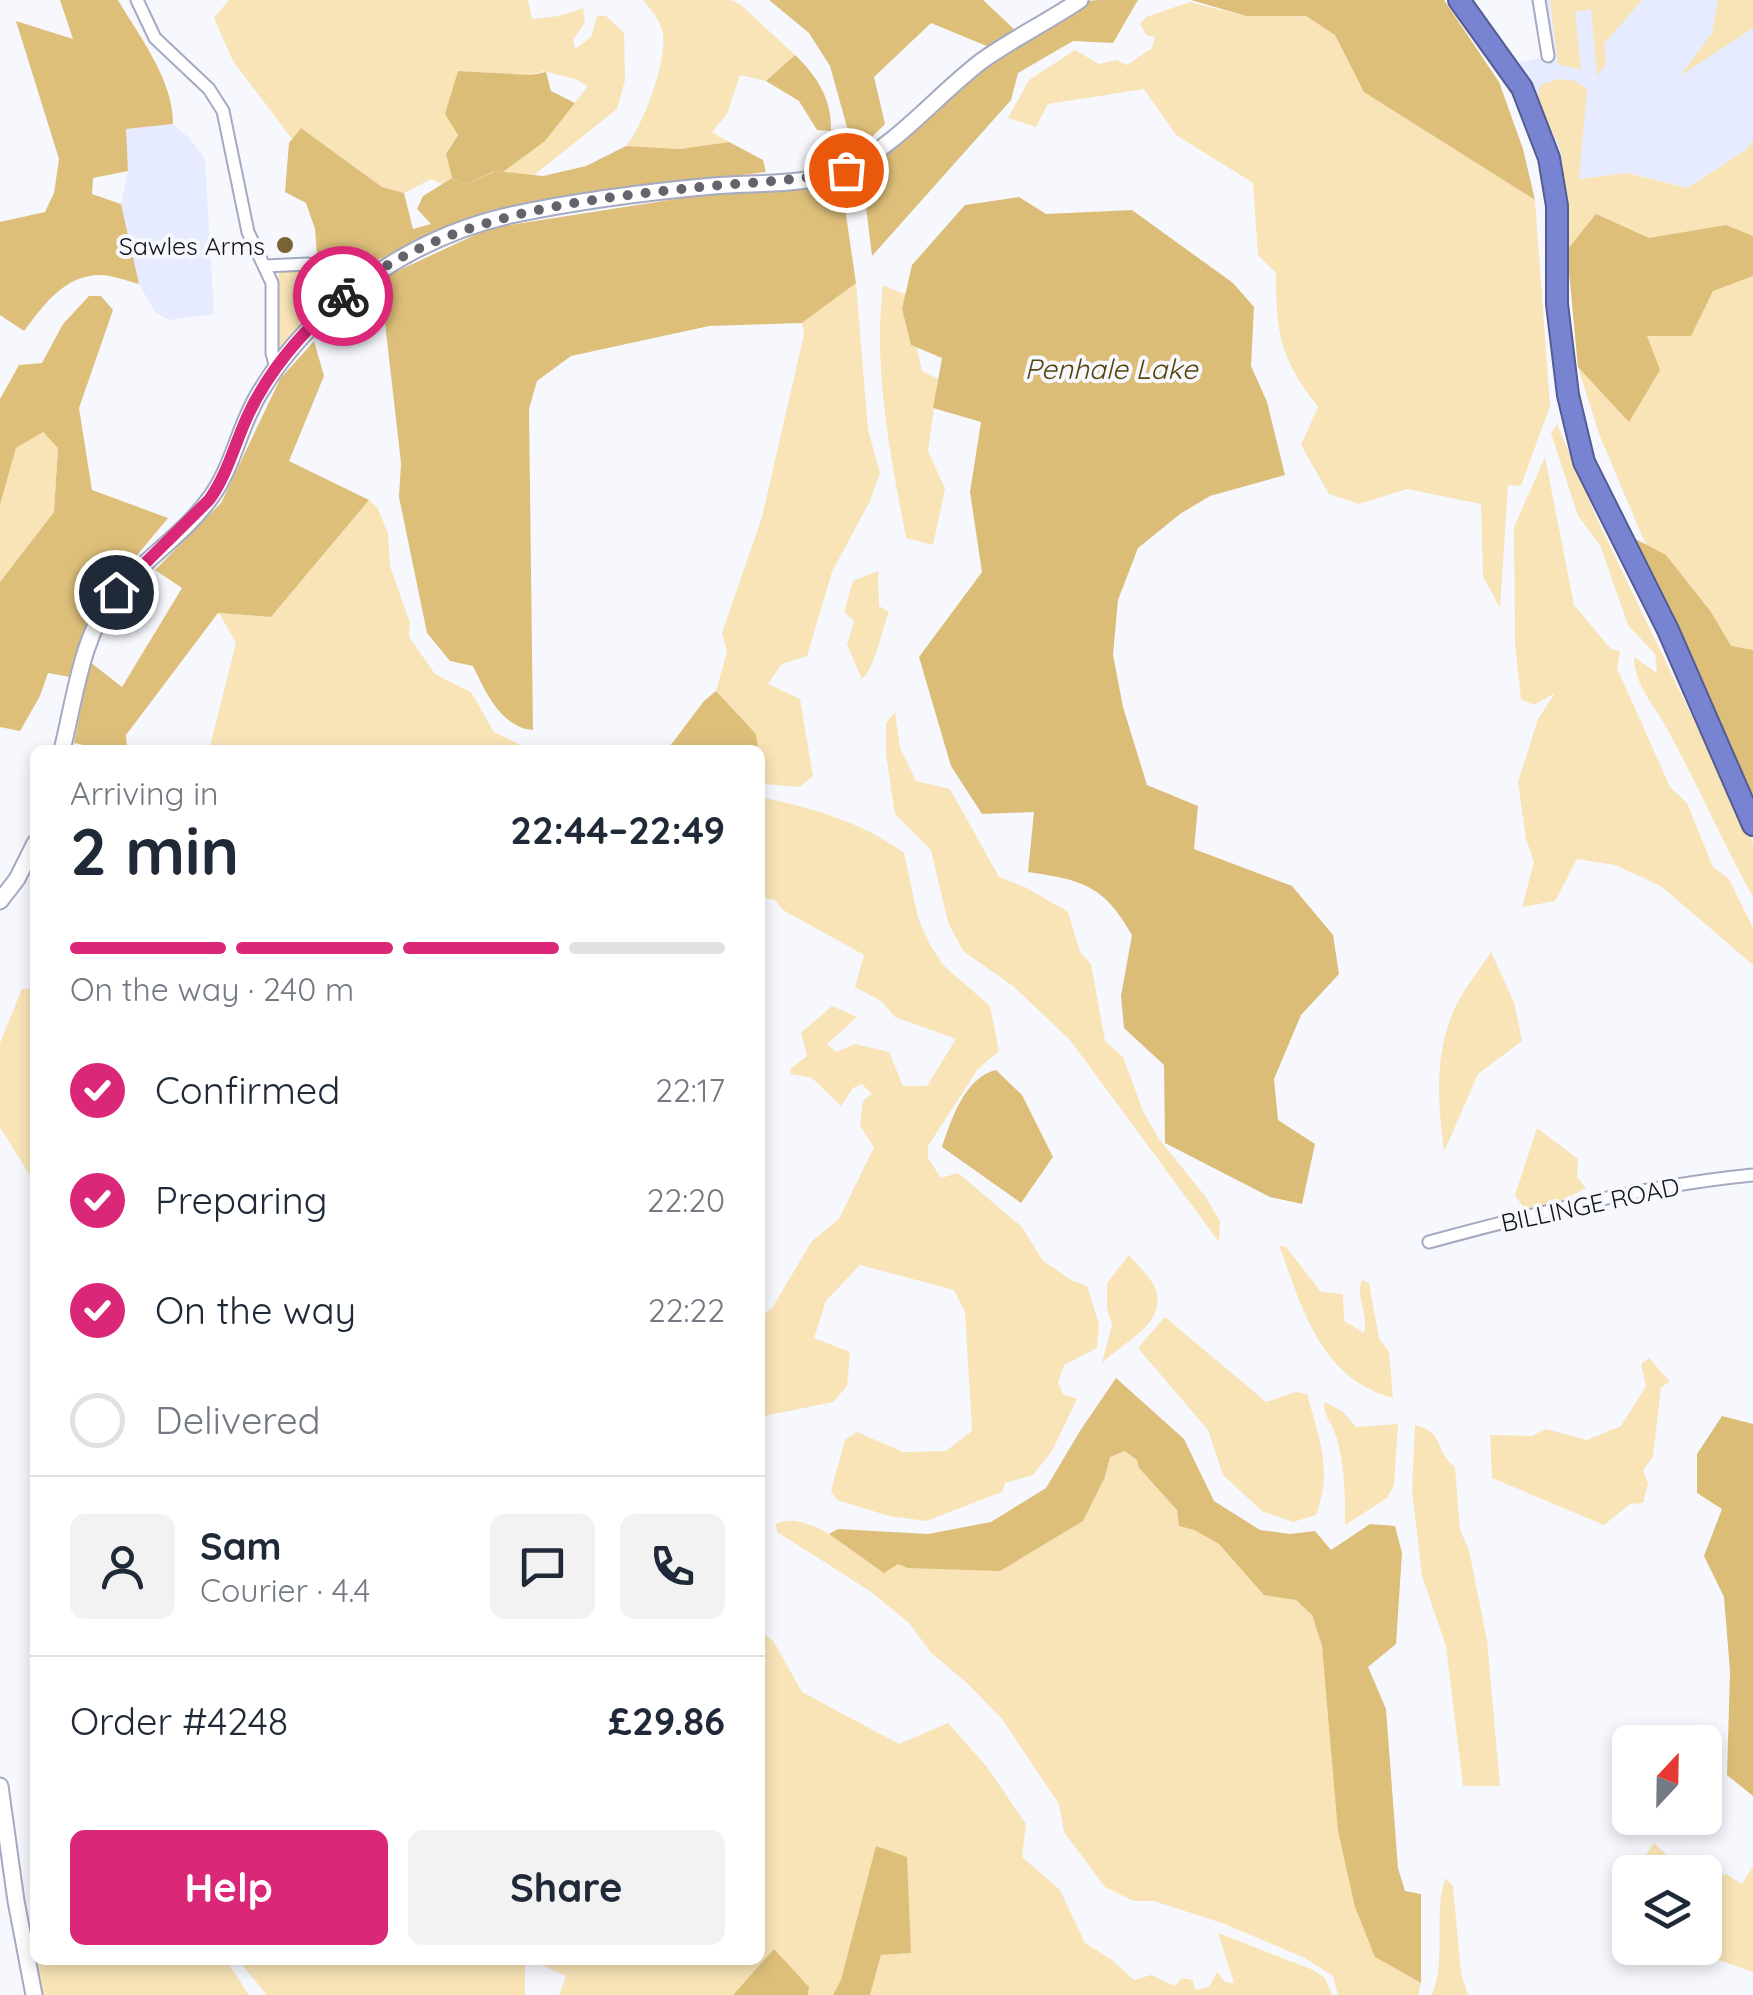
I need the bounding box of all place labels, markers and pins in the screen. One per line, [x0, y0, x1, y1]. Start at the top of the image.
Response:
pin [804, 128, 889, 213]
place label: Sawles Arms [119, 230, 265, 261]
marker: Sawles Arms [274, 234, 296, 256]
pin [74, 550, 159, 635]

